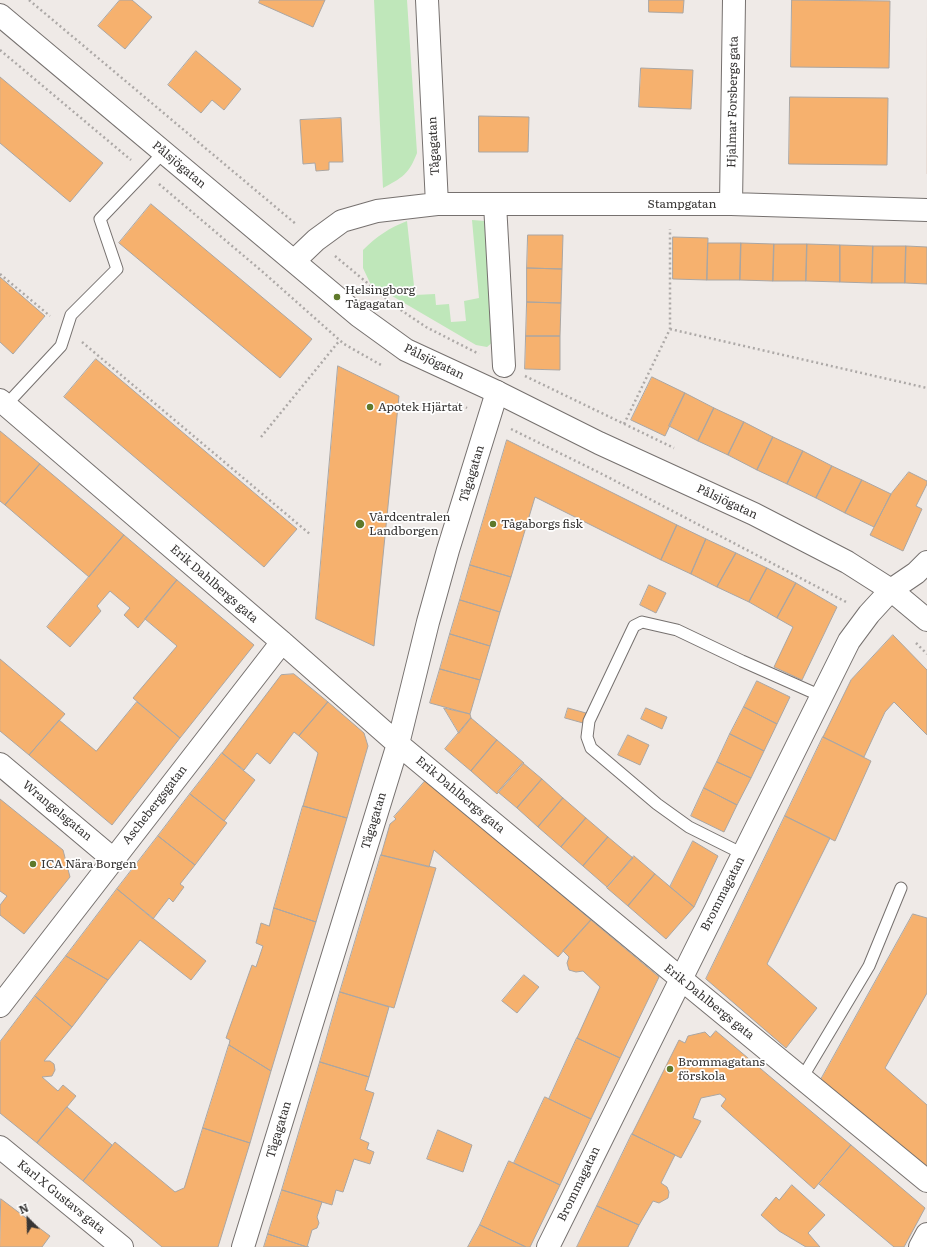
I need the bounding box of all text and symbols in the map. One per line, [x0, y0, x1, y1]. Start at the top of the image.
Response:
street label: Hjalmar Forsbergs gata [725, 36, 741, 168]
street label: Tågagatan [425, 116, 443, 176]
street label: Pålsjögatan [149, 138, 209, 192]
street label: Stampgatan [648, 197, 716, 211]
place label: Helsingborg Tågagatan [345, 283, 415, 311]
marker: Helsingborg Tågagatan [332, 292, 342, 302]
street label: Pålsjögatan [401, 341, 467, 383]
place label: Apotek Hjärtat [378, 400, 463, 414]
marker: Apotek Hjärtat [365, 402, 375, 412]
street label: Tågagatan [456, 444, 488, 504]
street label: Pålsjögatan [694, 482, 760, 522]
place label: Vårdcentralen Landborgen [369, 510, 450, 538]
place label: Tågaborgs fisk [501, 517, 583, 531]
marker: Vårdcentralen Landborgen [354, 518, 366, 530]
marker: Tågaborgs fisk [488, 519, 498, 529]
street label: Erik Dahlbergs gata [167, 542, 261, 626]
street label: Erik Dahlbergs gata [413, 754, 507, 836]
street label: Aschebergsgatan [120, 763, 190, 847]
street label: Wrangelsgatan [19, 778, 95, 844]
street label: Tågagatan [358, 791, 390, 851]
street label: Brommagatan [698, 854, 748, 934]
place label: ICA Nära Borgen [41, 857, 137, 871]
marker: ICA Nära Borgen [28, 859, 38, 869]
street label: Erik Dahlbergs gata [661, 961, 757, 1043]
place label: Brommagatans förskola [678, 1055, 765, 1083]
marker: Brommagatans förskola [665, 1064, 675, 1074]
street label: Tågagatan [263, 1100, 295, 1160]
street label: Brommagatan [555, 1144, 603, 1224]
street label: Karl X Gustavs gata [14, 1157, 108, 1237]
north arrow [8, 1199, 48, 1239]
text: N [16, 1199, 31, 1217]

